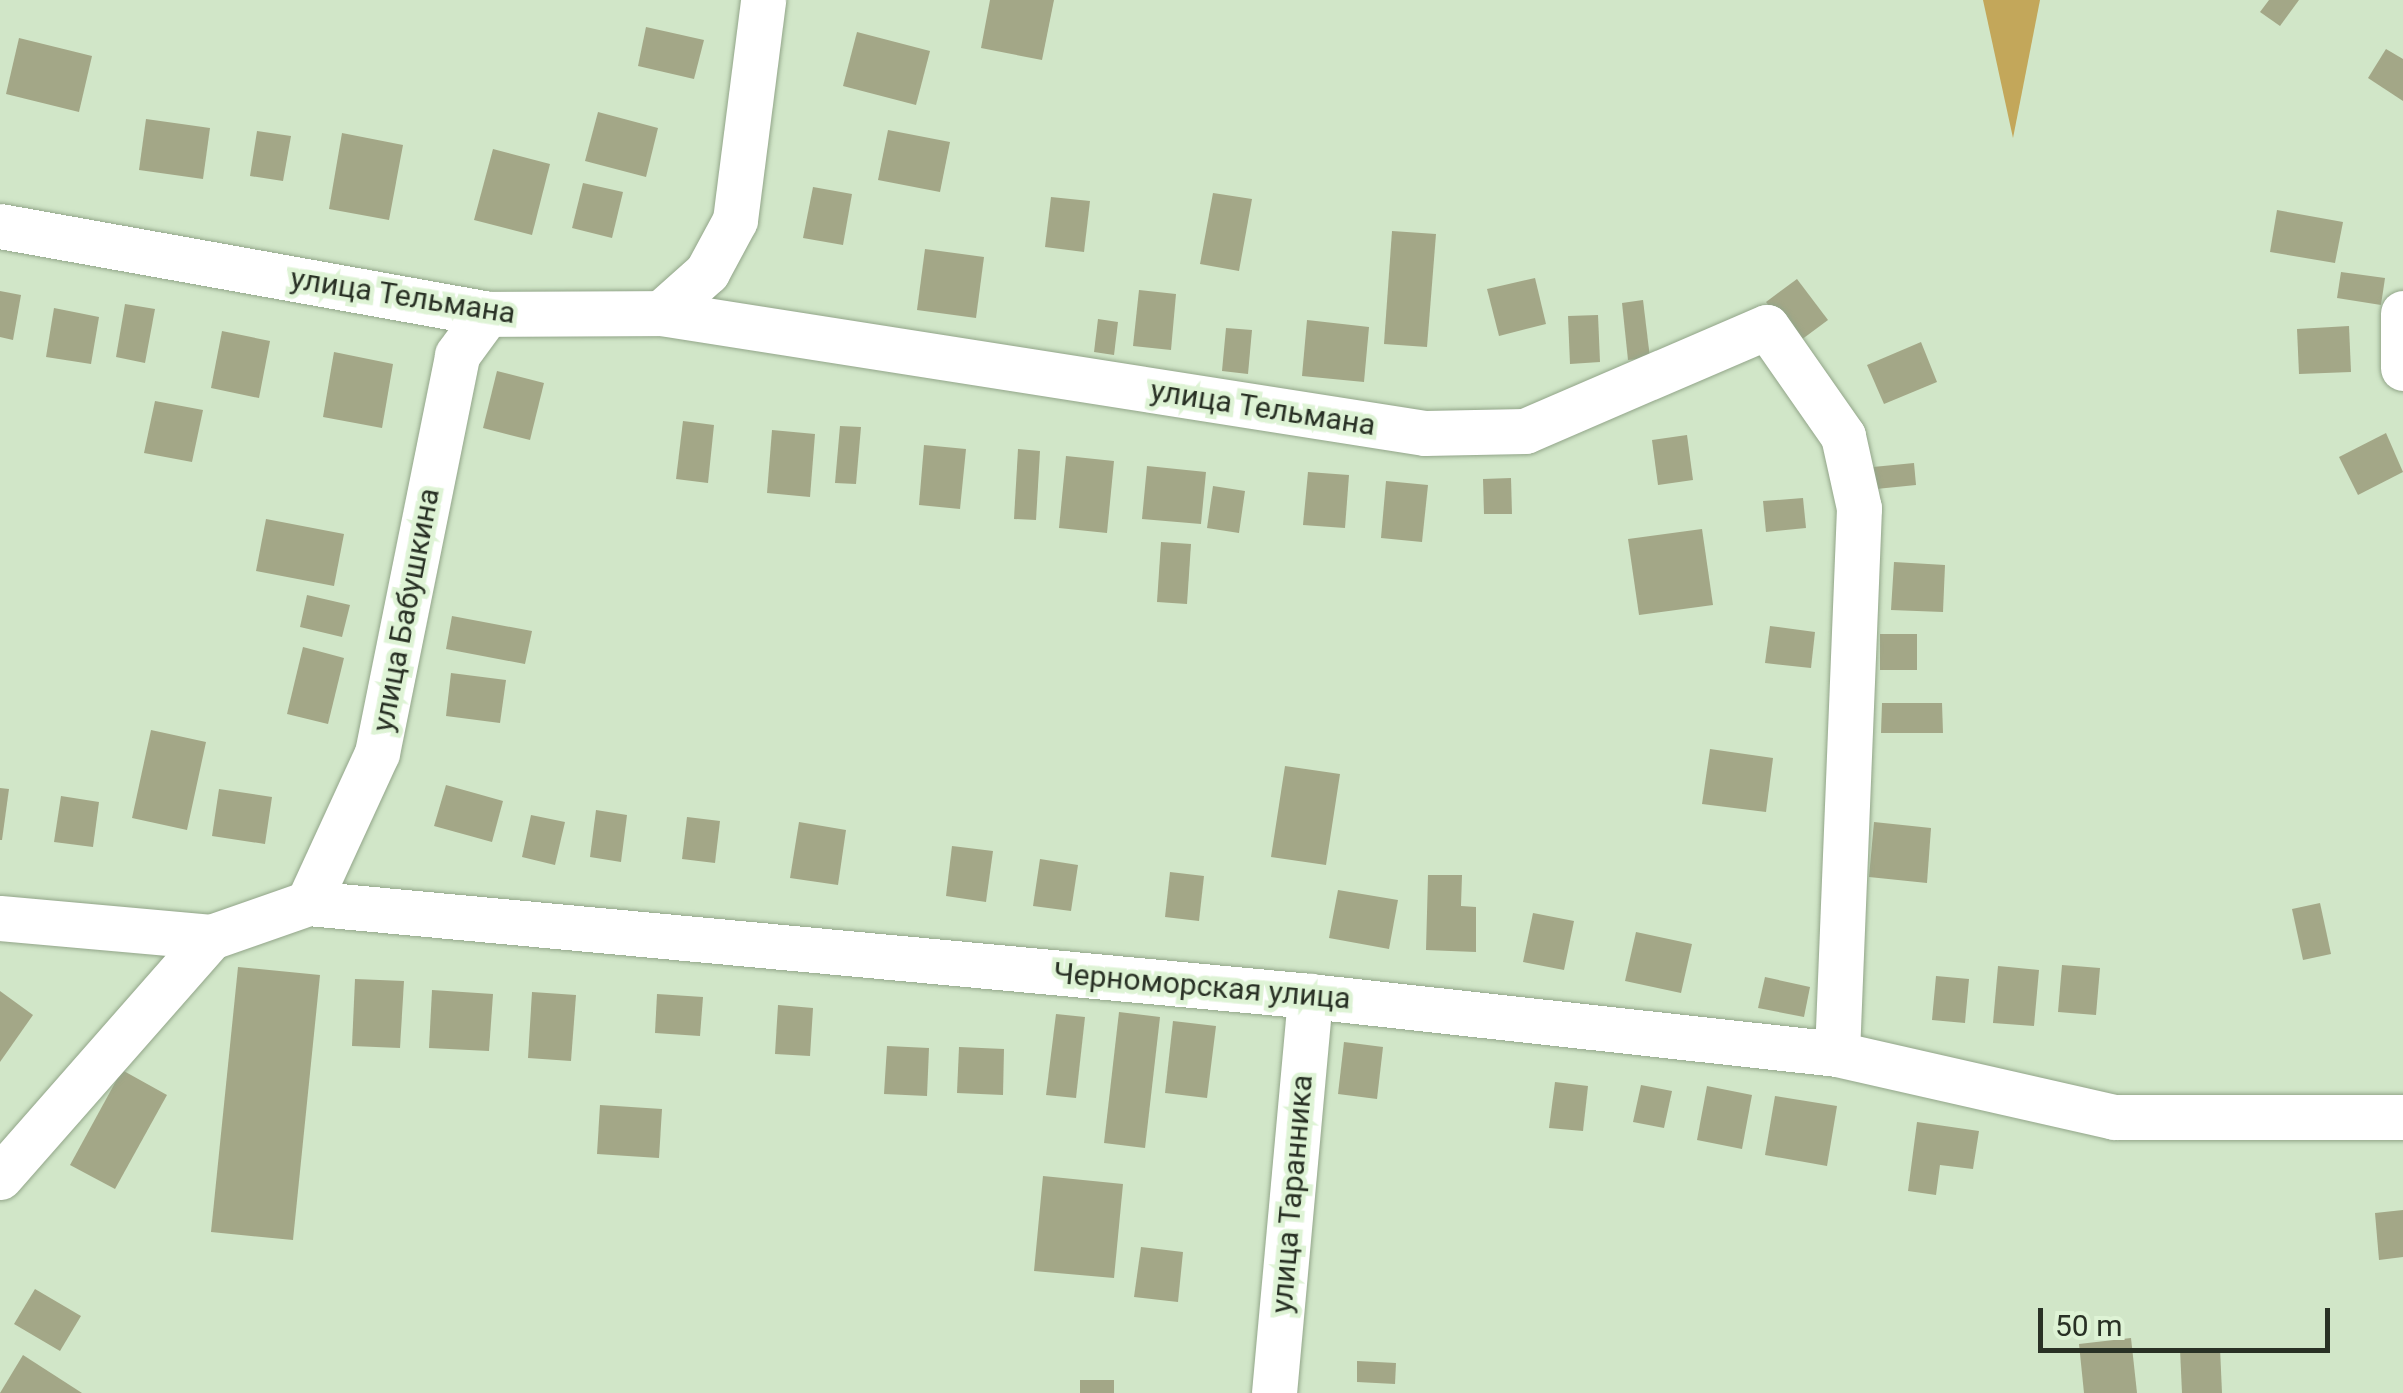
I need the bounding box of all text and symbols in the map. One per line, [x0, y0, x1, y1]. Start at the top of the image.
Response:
street label: улица Тельмана [288, 260, 518, 332]
street label: улица Тельмана [1148, 372, 1378, 444]
street label: улица Бабушкина [365, 485, 447, 735]
street label: Черноморская улица [1052, 955, 1352, 1017]
street label: улица Таранника [1264, 1073, 1320, 1315]
scale bar [2043, 1288, 2336, 1350]
text: 50 m [2055, 1308, 2122, 1343]

